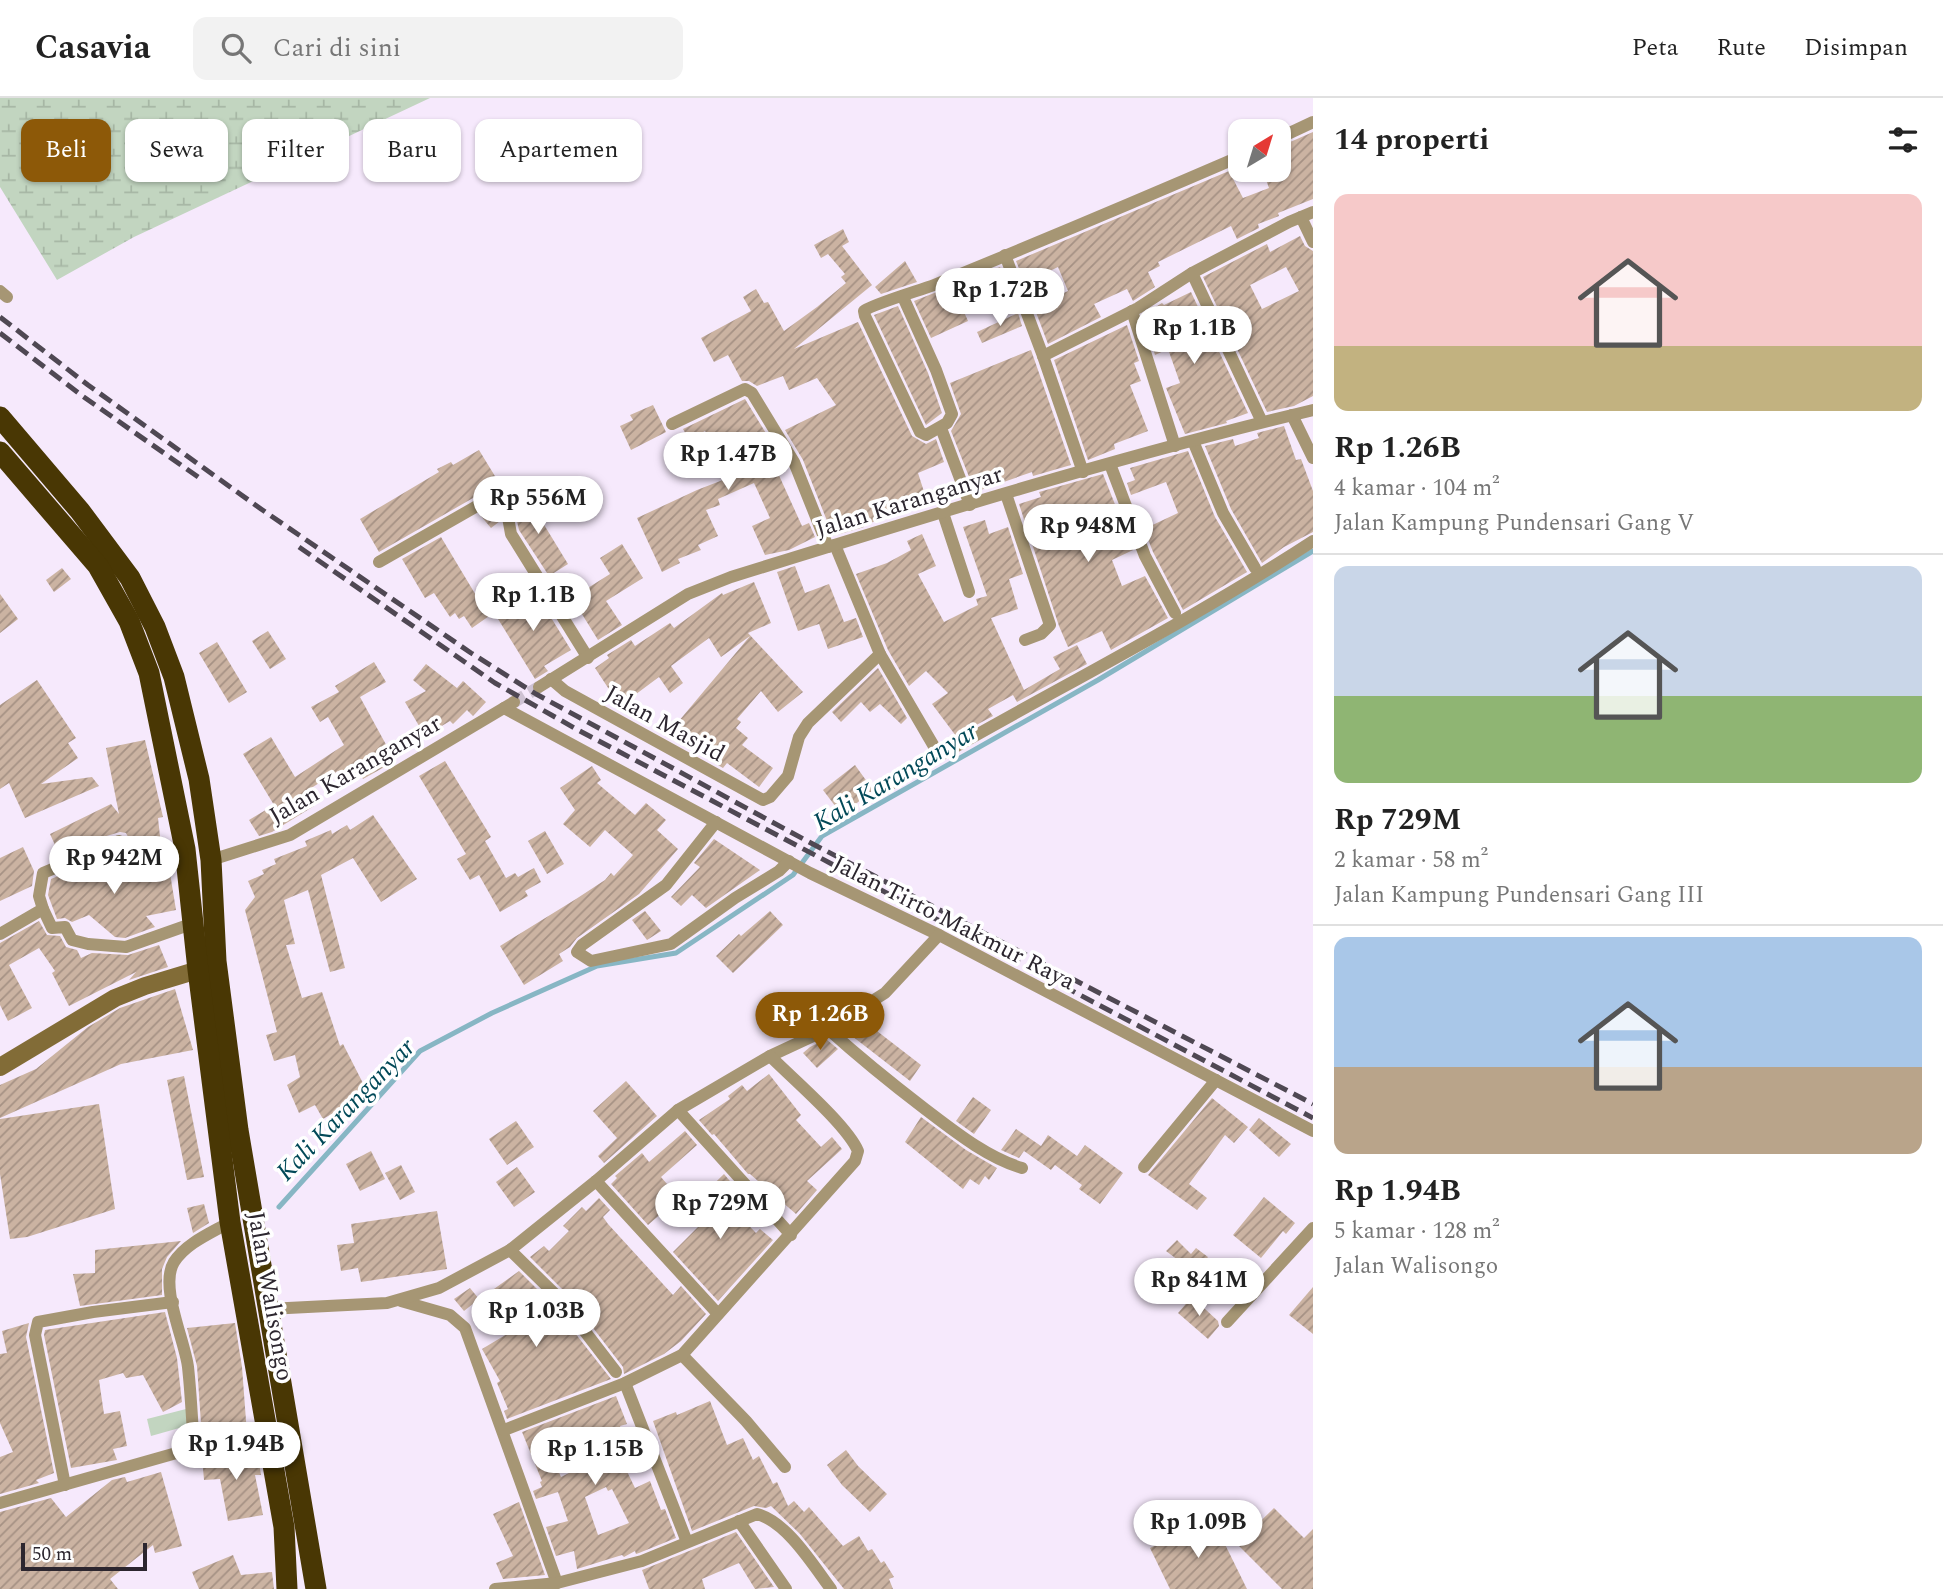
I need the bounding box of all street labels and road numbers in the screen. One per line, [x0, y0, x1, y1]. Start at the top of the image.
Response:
street label: Jalan Karanganyar [811, 456, 1007, 548]
street label: Jalan Masjid [598, 676, 731, 772]
street label: Jalan Karanganyar [262, 706, 449, 834]
street label: Jalan Tirto Makmur Raya [826, 846, 1081, 1000]
street label: Jalan Walisongo [237, 1209, 303, 1384]

